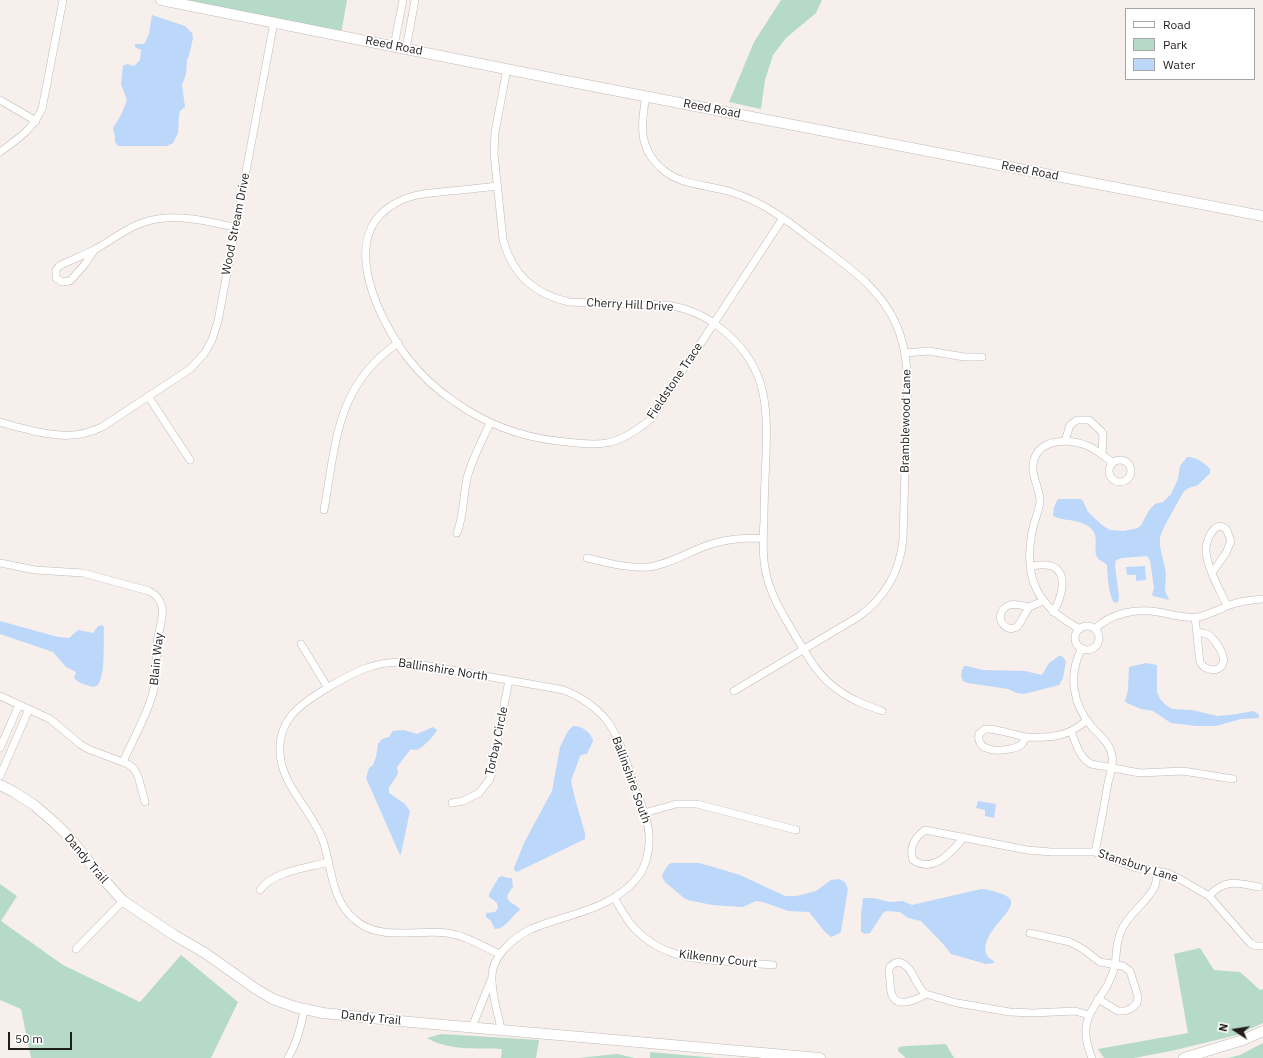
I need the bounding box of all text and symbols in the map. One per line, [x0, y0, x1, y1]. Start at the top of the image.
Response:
legend [1125, 8, 1255, 80]
text: Road [1163, 17, 1191, 32]
street label: Reed Road [364, 33, 424, 59]
text: Park [1163, 37, 1187, 52]
text: Water [1163, 57, 1195, 72]
street label: Reed Road [682, 96, 742, 122]
street label: Reed Road [1000, 158, 1060, 184]
street label: Wood Stream Drive [219, 172, 253, 276]
street label: Cherry Hill Drive [586, 296, 674, 314]
street label: Fieldstone Trace [644, 340, 706, 422]
street label: Bramblewood Lane [898, 369, 914, 473]
street label: Blain Way [147, 632, 167, 686]
street label: Ballinshire North [397, 656, 489, 684]
street label: Torbay Circle [483, 705, 511, 777]
street label: Ballinshire South [609, 735, 653, 825]
street label: Dandy Trail [61, 831, 111, 887]
street label: Stansbury Lane [1096, 846, 1180, 886]
street label: Kilkenny Court [678, 947, 758, 971]
street label: Dandy Trail [340, 1008, 402, 1028]
north arrow [1215, 1010, 1255, 1050]
text: N [1216, 1022, 1231, 1033]
scale bar [10, 1024, 74, 1050]
text: 50 m [15, 1031, 43, 1046]

